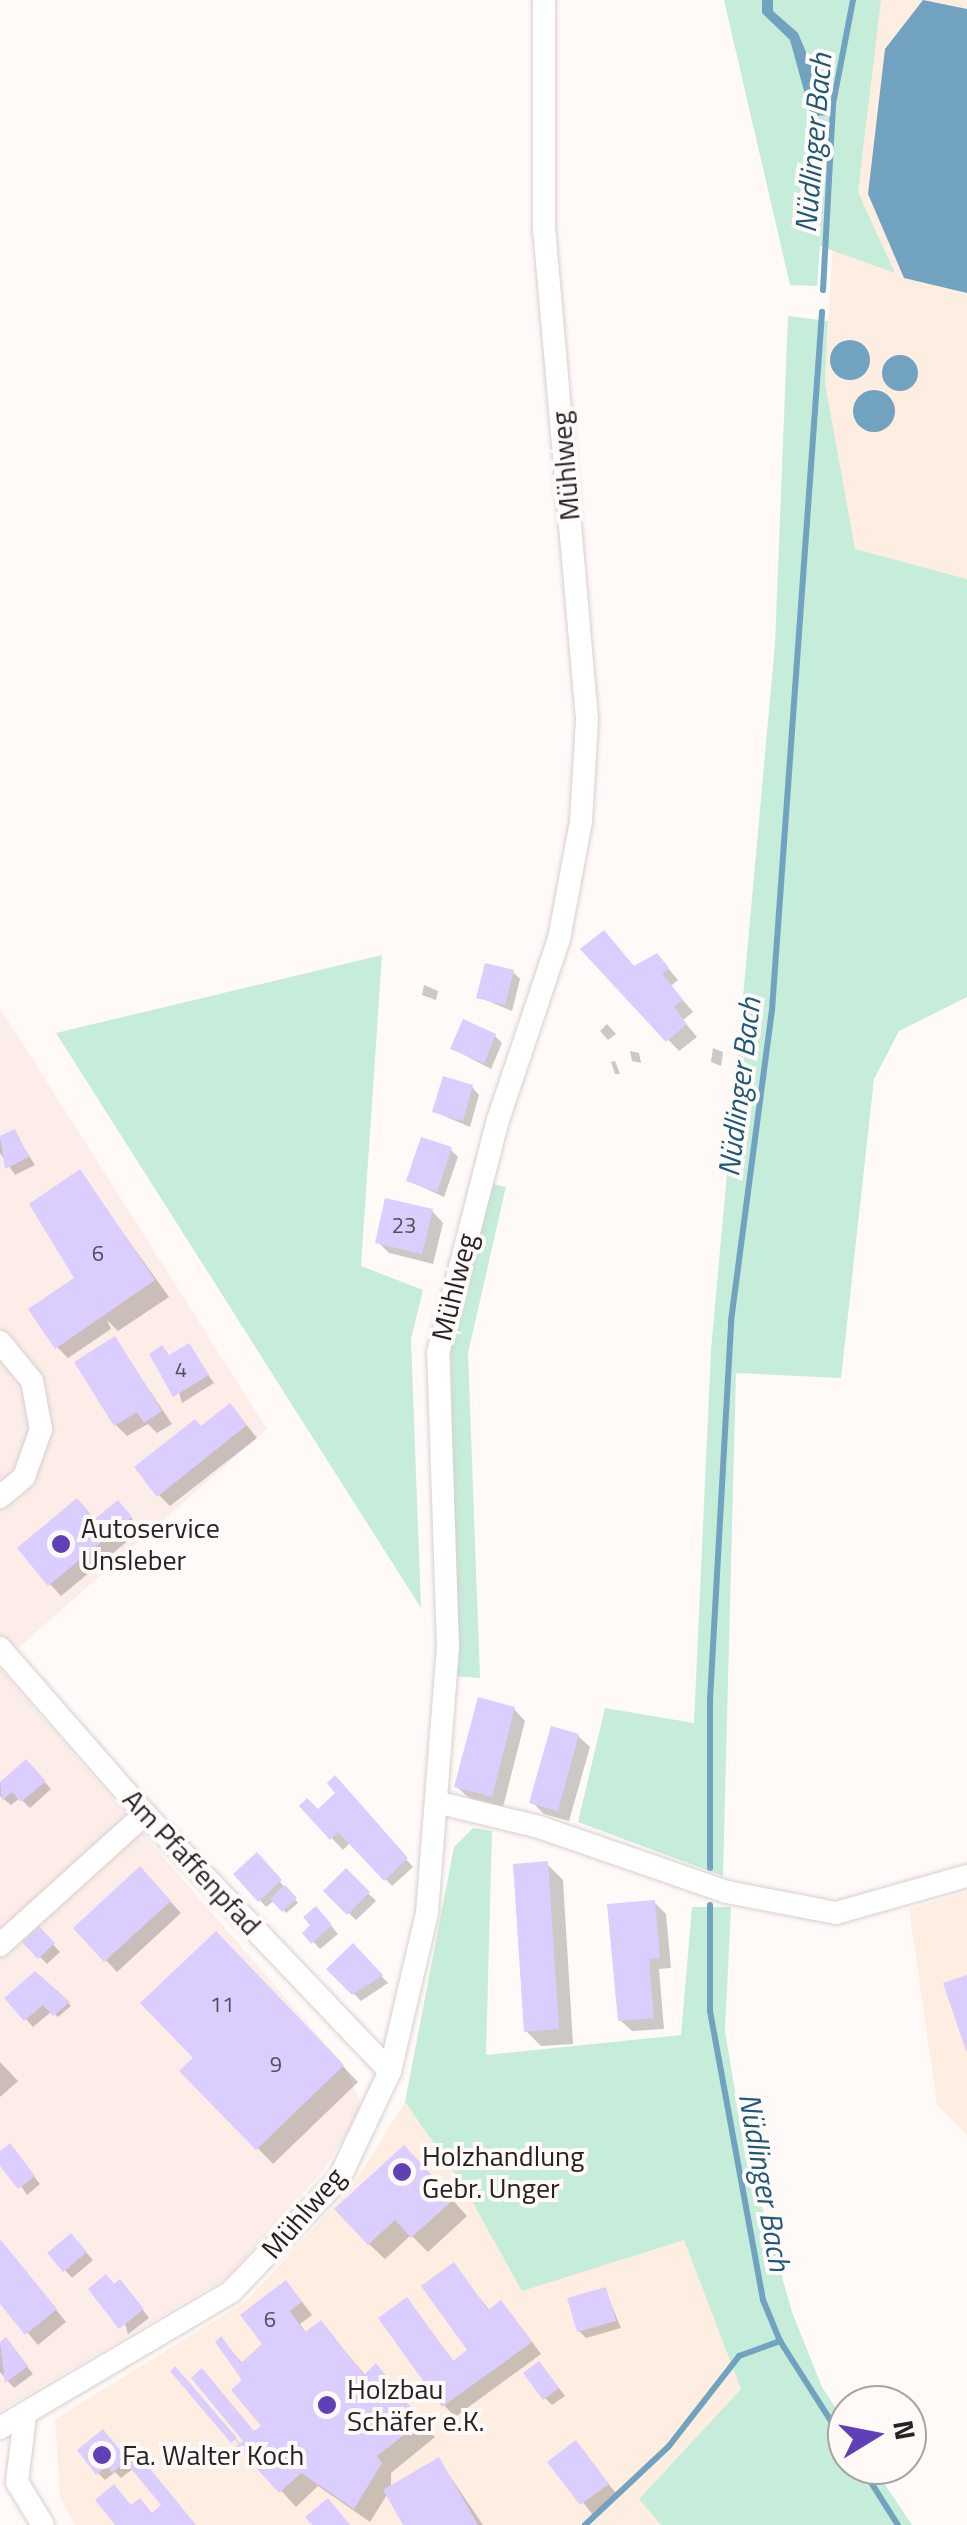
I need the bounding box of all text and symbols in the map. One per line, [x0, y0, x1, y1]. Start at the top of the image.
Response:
water label: Nüdlinger Bach [787, 52, 839, 234]
street label: Mühlweg [543, 410, 587, 522]
water label: Nüdlinger Bach [710, 996, 768, 1178]
house number: 23 [392, 1213, 416, 1239]
street label: Mühlweg [424, 1230, 484, 1344]
house number: 6 [92, 1241, 104, 1267]
house number: 4 [175, 1357, 187, 1383]
place label: Autoservice Unsleber [81, 1511, 220, 1577]
marker: Autoservice Unsleber [50, 1533, 72, 1555]
street label: Am Pfaffenpfad [116, 1782, 268, 1942]
house number: 11 [210, 1992, 234, 2018]
house number: 9 [270, 2052, 282, 2078]
water label: Nüdlinger Bach [732, 2090, 798, 2274]
place label: Holzhandlung Gebr. Unger [422, 2139, 584, 2205]
street label: Mühlweg [254, 2161, 352, 2265]
marker: Holzhandlung Gebr. Unger [391, 2161, 413, 2183]
house number: 6 [264, 2307, 276, 2333]
place label: Holzbau Schäfer e.K. [347, 2372, 485, 2438]
north arrow [827, 2385, 927, 2485]
marker: Holzbau Schäfer e.K. [316, 2394, 338, 2416]
text: N [882, 2417, 928, 2443]
place label: Fa. Walter Koch [122, 2438, 304, 2472]
marker: Fa. Walter Koch [91, 2444, 113, 2466]

